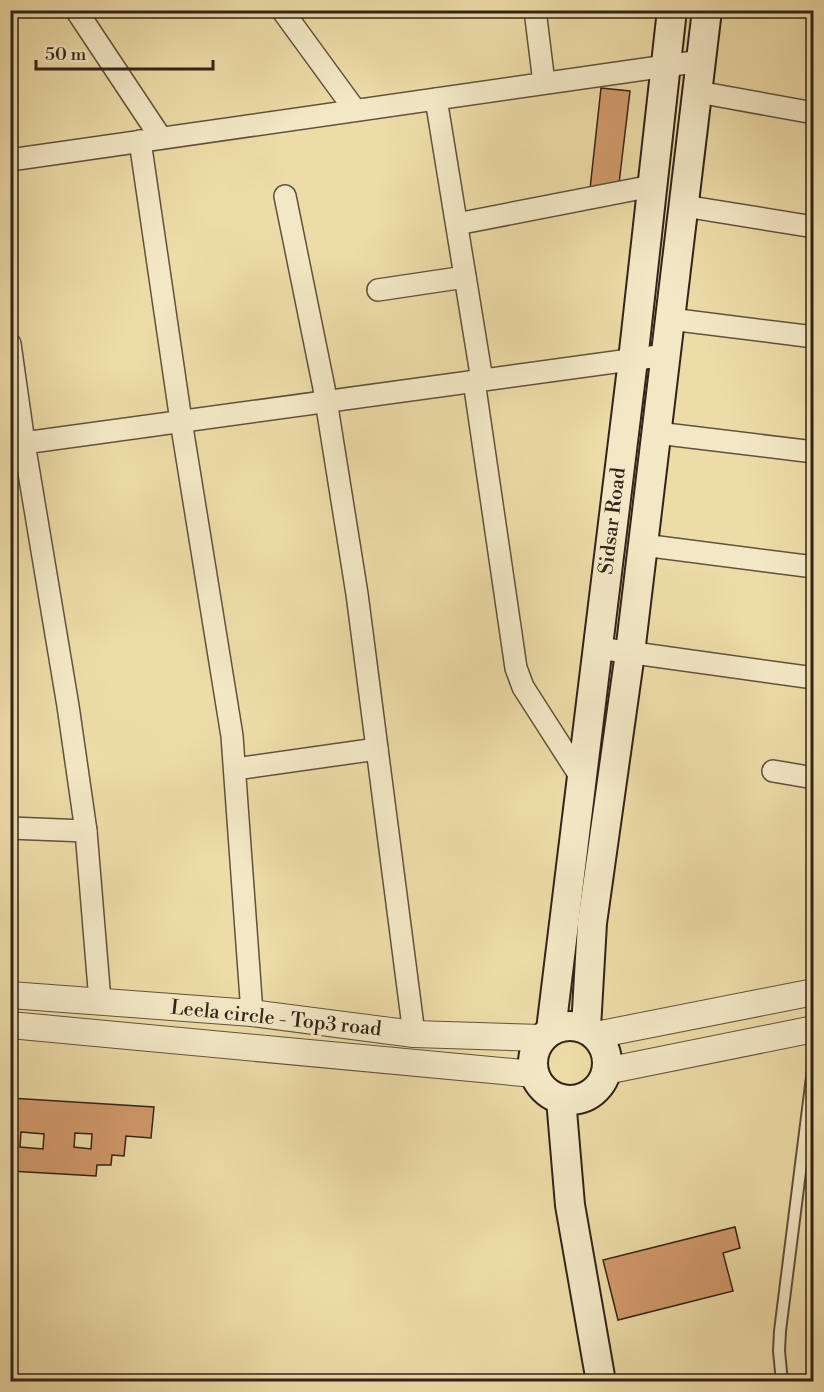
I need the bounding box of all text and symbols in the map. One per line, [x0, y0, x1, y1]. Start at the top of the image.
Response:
scale bar [36, 33, 213, 71]
text: 50 m [45, 43, 87, 66]
street label: Sidsar Road [594, 466, 632, 576]
street label: Leela circle - Top3 road [169, 995, 383, 1043]

